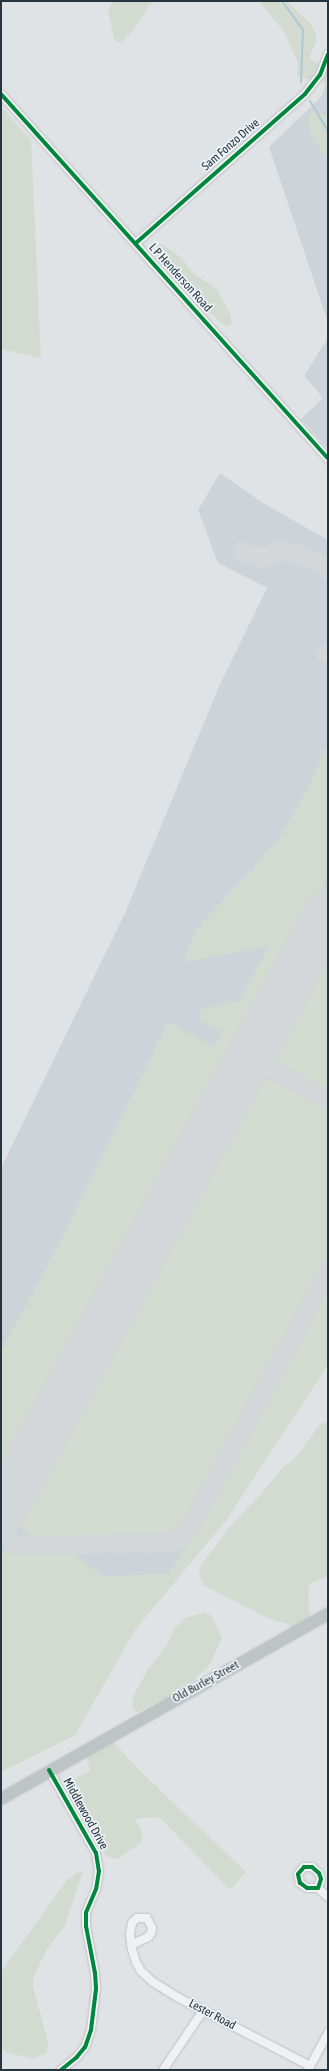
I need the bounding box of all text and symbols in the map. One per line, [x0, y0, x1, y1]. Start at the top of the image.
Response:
street label: Sam Fonzo Drive [199, 116, 263, 174]
street label: L P Henderson Road [146, 241, 214, 315]
street label: Old Burley Street [170, 1658, 242, 1706]
street label: Middlewood Drive [59, 1776, 111, 1852]
street label: Lester Road [186, 1997, 238, 2033]

